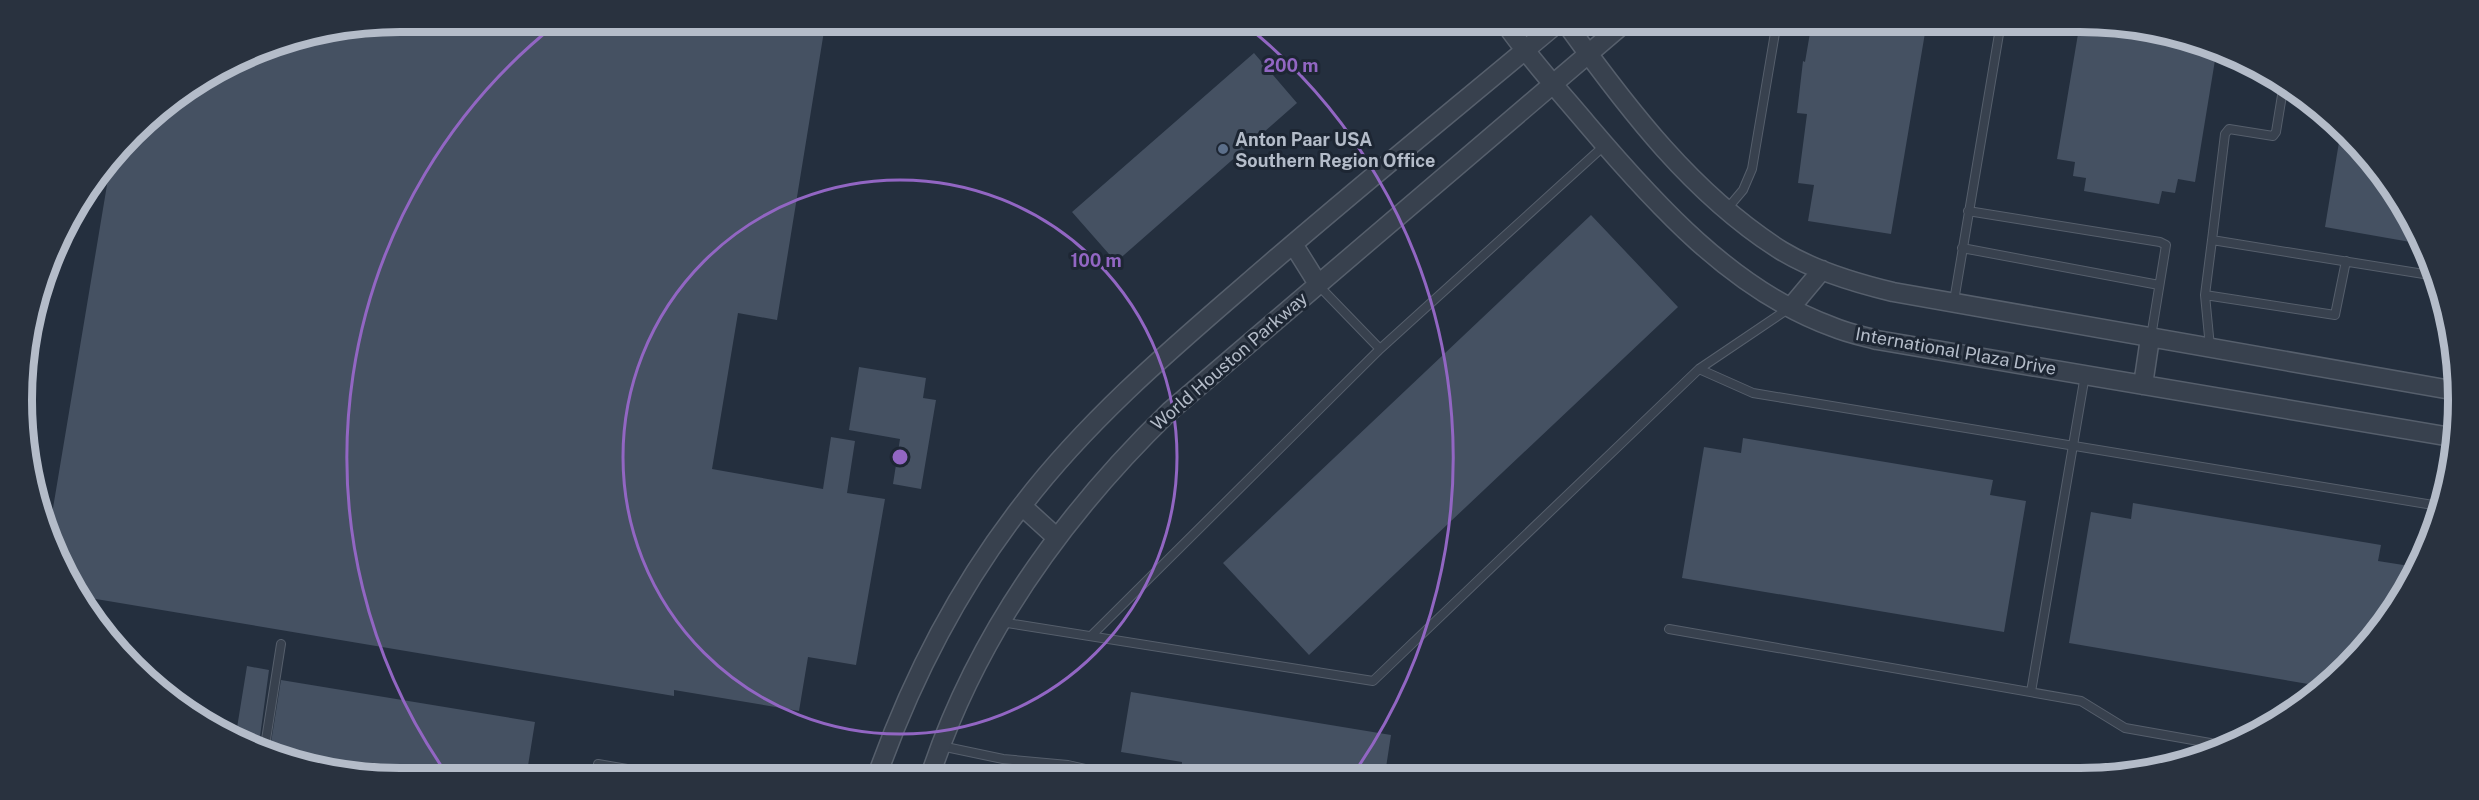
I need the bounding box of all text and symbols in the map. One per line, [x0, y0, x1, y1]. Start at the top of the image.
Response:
text: 200 m [1264, 55, 1318, 76]
place label: Anton Paar USA Southern Region Office [1235, 129, 1435, 171]
marker: Anton Paar USA Southern Region Office [1216, 142, 1230, 156]
text: 100 m [1070, 250, 1122, 271]
street label: World Houston Parkway [1147, 287, 1312, 435]
street label: International Plaza Drive [1854, 323, 2058, 379]
centre of rings [890, 447, 910, 467]

